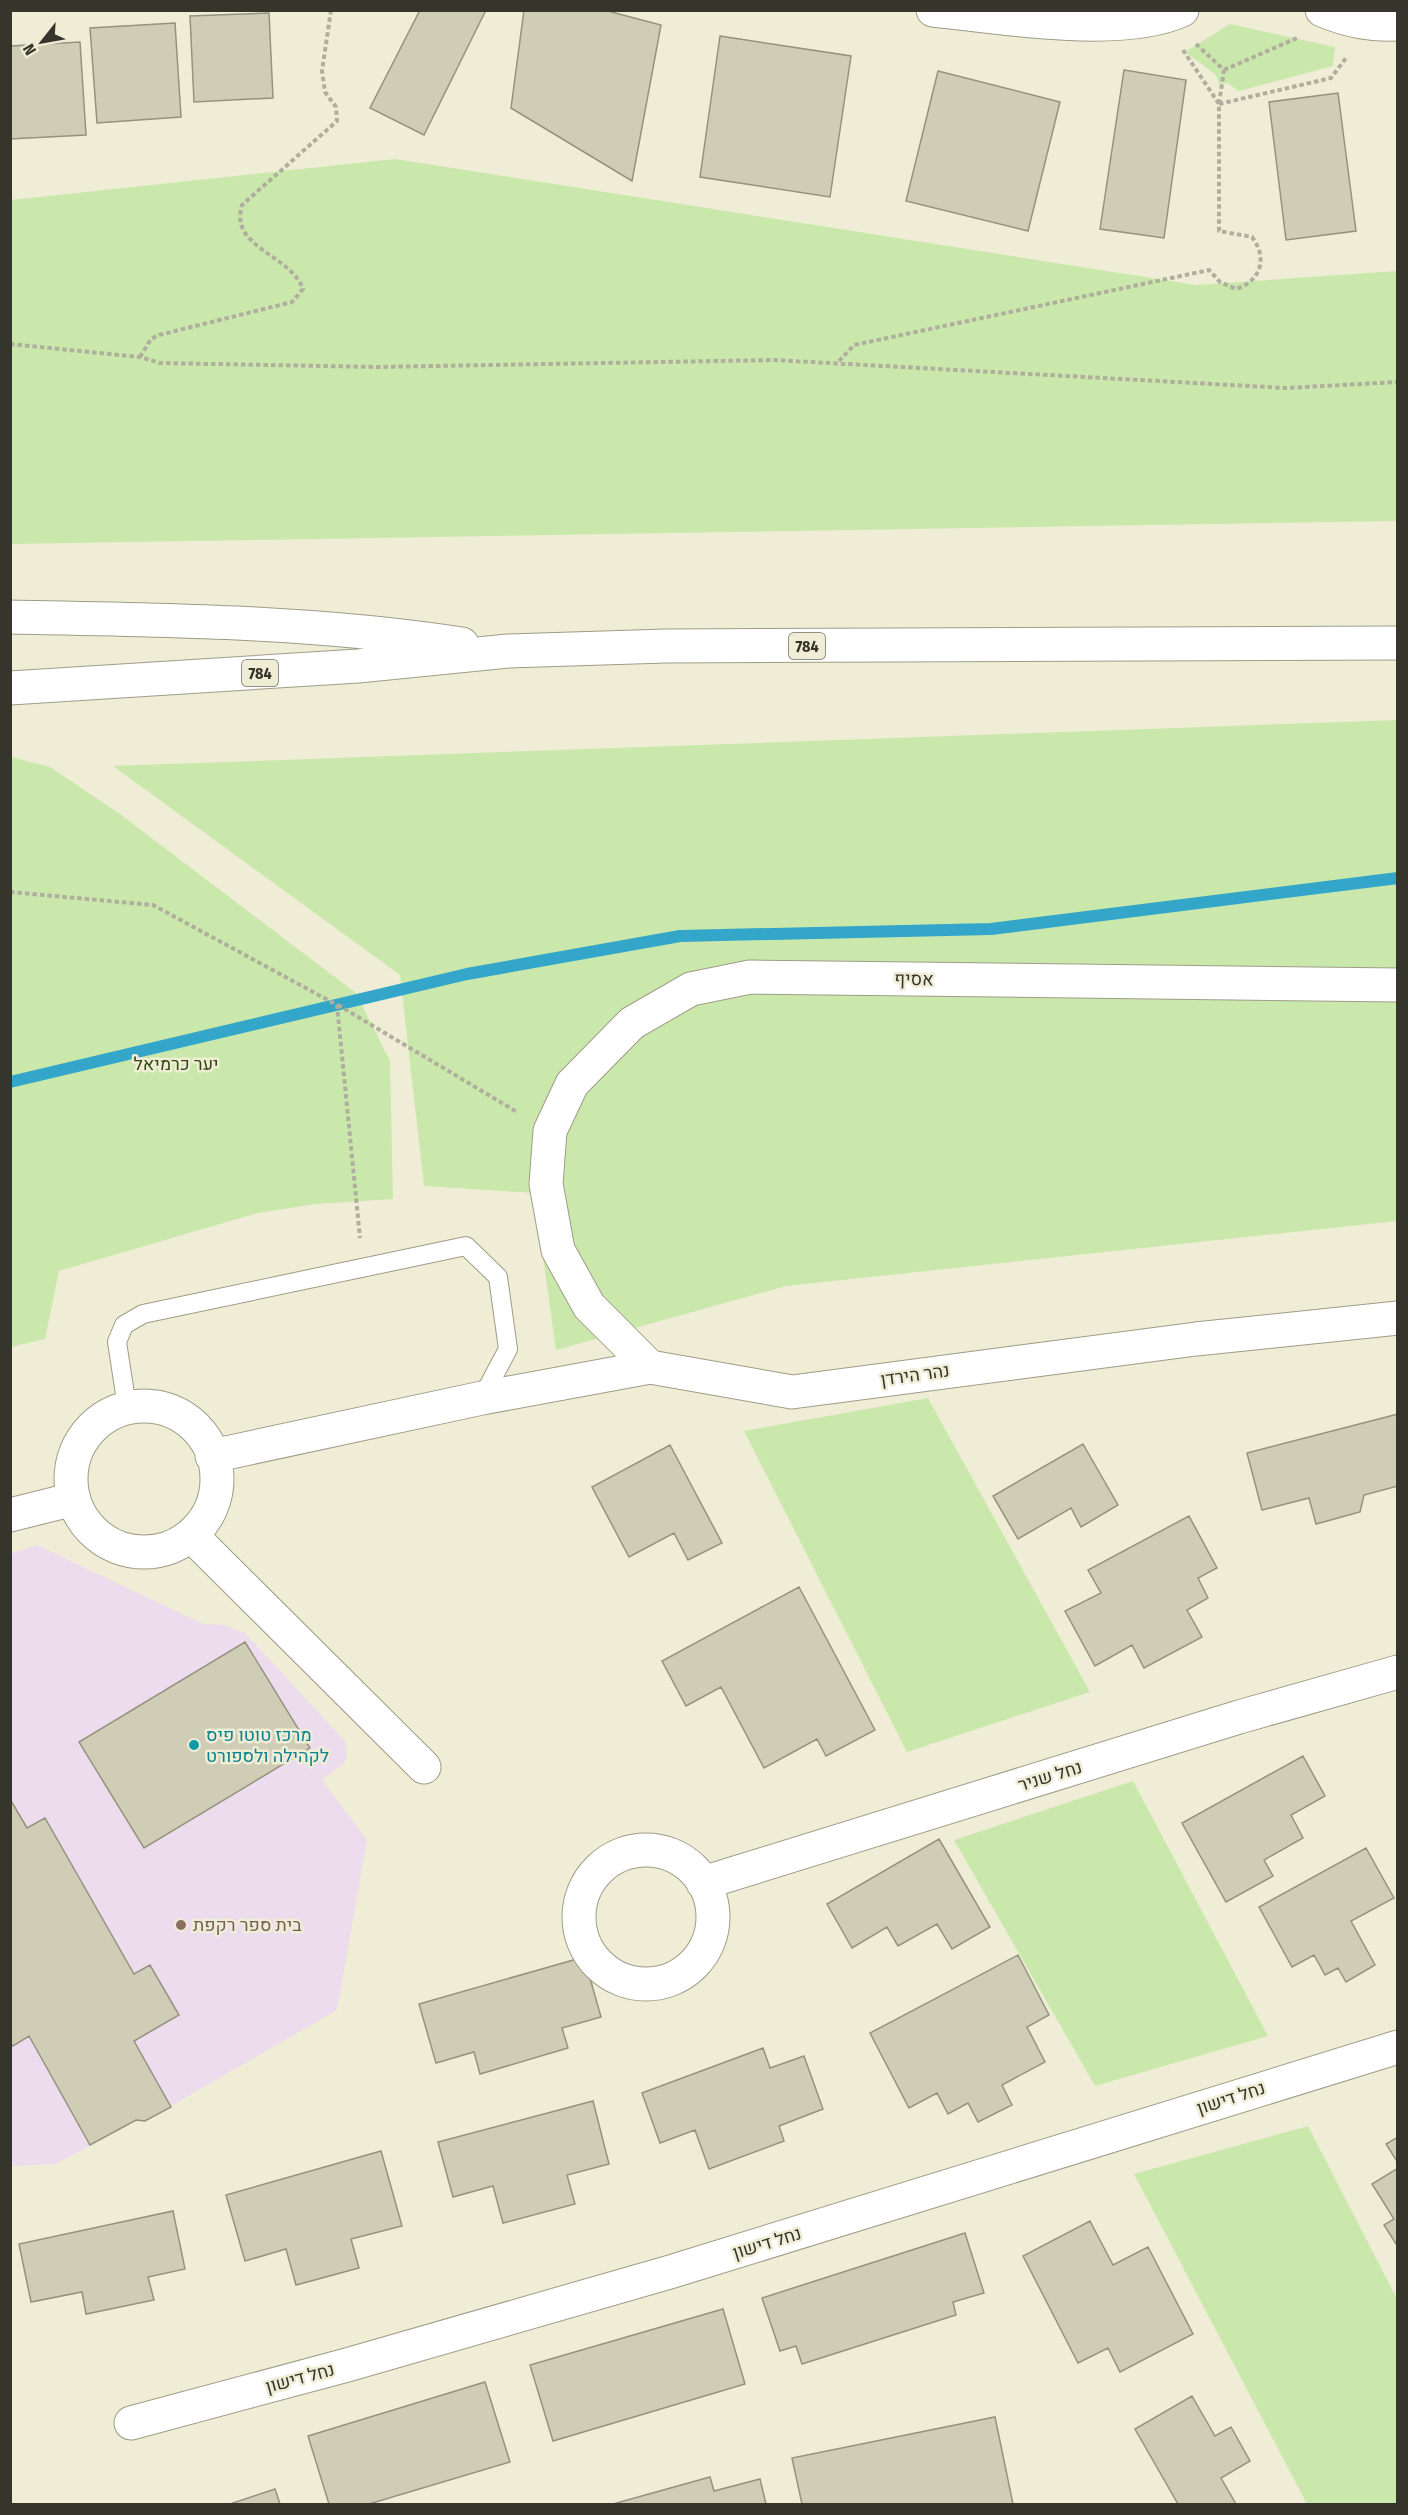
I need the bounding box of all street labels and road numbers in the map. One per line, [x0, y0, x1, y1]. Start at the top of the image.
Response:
road number: 784 [789, 633, 825, 659]
road number: 784 [242, 660, 278, 686]
street label: אסיף [894, 968, 934, 990]
street label: נהר הירדן [879, 1359, 951, 1391]
street label: נחל שניר [1015, 1756, 1085, 1796]
street label: נחל דישון [1194, 2077, 1268, 2119]
street label: נחל דישון [730, 2222, 804, 2264]
street label: נחל דישון [263, 2358, 337, 2398]

